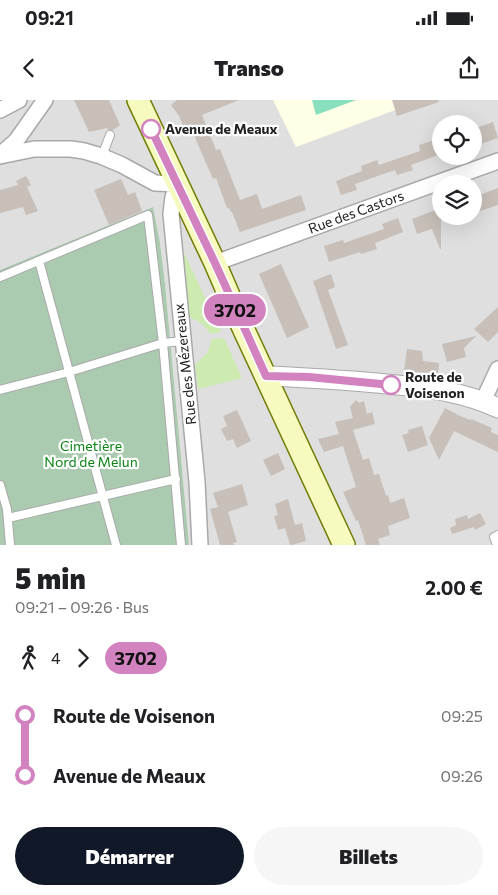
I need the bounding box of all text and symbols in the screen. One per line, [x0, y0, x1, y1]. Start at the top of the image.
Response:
text: 09:21 [25, 6, 74, 29]
icon: back [15, 54, 43, 82]
text: Transo [214, 54, 284, 81]
icon: share [455, 54, 483, 82]
map controls [432, 115, 482, 225]
button: locate [432, 115, 482, 165]
marker: Avenue de Meaux [141, 119, 161, 139]
place label: Avenue de Meaux [165, 120, 278, 137]
button: layers [432, 175, 482, 225]
street label: Rue des Castors [306, 186, 406, 237]
line badge: 3702 [200, 294, 270, 326]
text: 3702 [214, 299, 256, 321]
street label: Rue des Mézereaux [170, 302, 199, 426]
place label: Route de Voisenon [405, 368, 465, 401]
marker: Route de Voisenon [381, 375, 401, 395]
park label: Cimetière Nord de Melun [44, 437, 138, 470]
text: 5 min [15, 561, 86, 595]
text: 2.00 € [425, 576, 483, 599]
text: 09:21 – 09:26 · Bus [15, 597, 149, 616]
icon: walk [15, 644, 43, 672]
icon: forward [69, 644, 97, 672]
text: 3702 [115, 647, 157, 669]
text: 4 [51, 648, 61, 667]
text: Route de Voisenon [53, 704, 215, 727]
text: 09:25 [441, 706, 483, 725]
text: Avenue de Meaux [53, 764, 206, 787]
text: 09:26 [441, 766, 483, 785]
button: Démarrer [15, 827, 244, 885]
button: Billets [254, 827, 483, 885]

